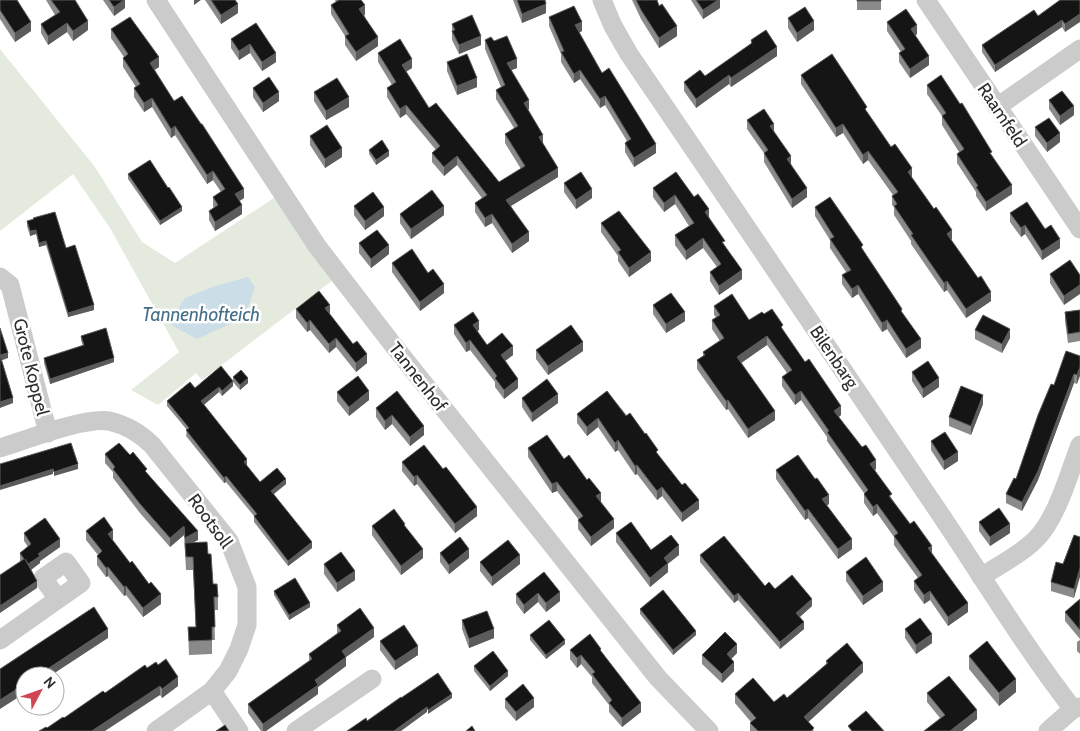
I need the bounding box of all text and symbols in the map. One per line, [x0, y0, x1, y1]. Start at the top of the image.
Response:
street label: Raamfeld [973, 79, 1031, 151]
water label: Tannenhofteich [142, 303, 260, 326]
street label: Grote Koppel [8, 316, 54, 419]
street label: Bilenbarg [805, 321, 864, 393]
street label: Tannenhof [384, 338, 452, 416]
street label: Rootsoll [183, 489, 238, 553]
north arrow [15, 666, 65, 716]
text: N [40, 673, 60, 692]

